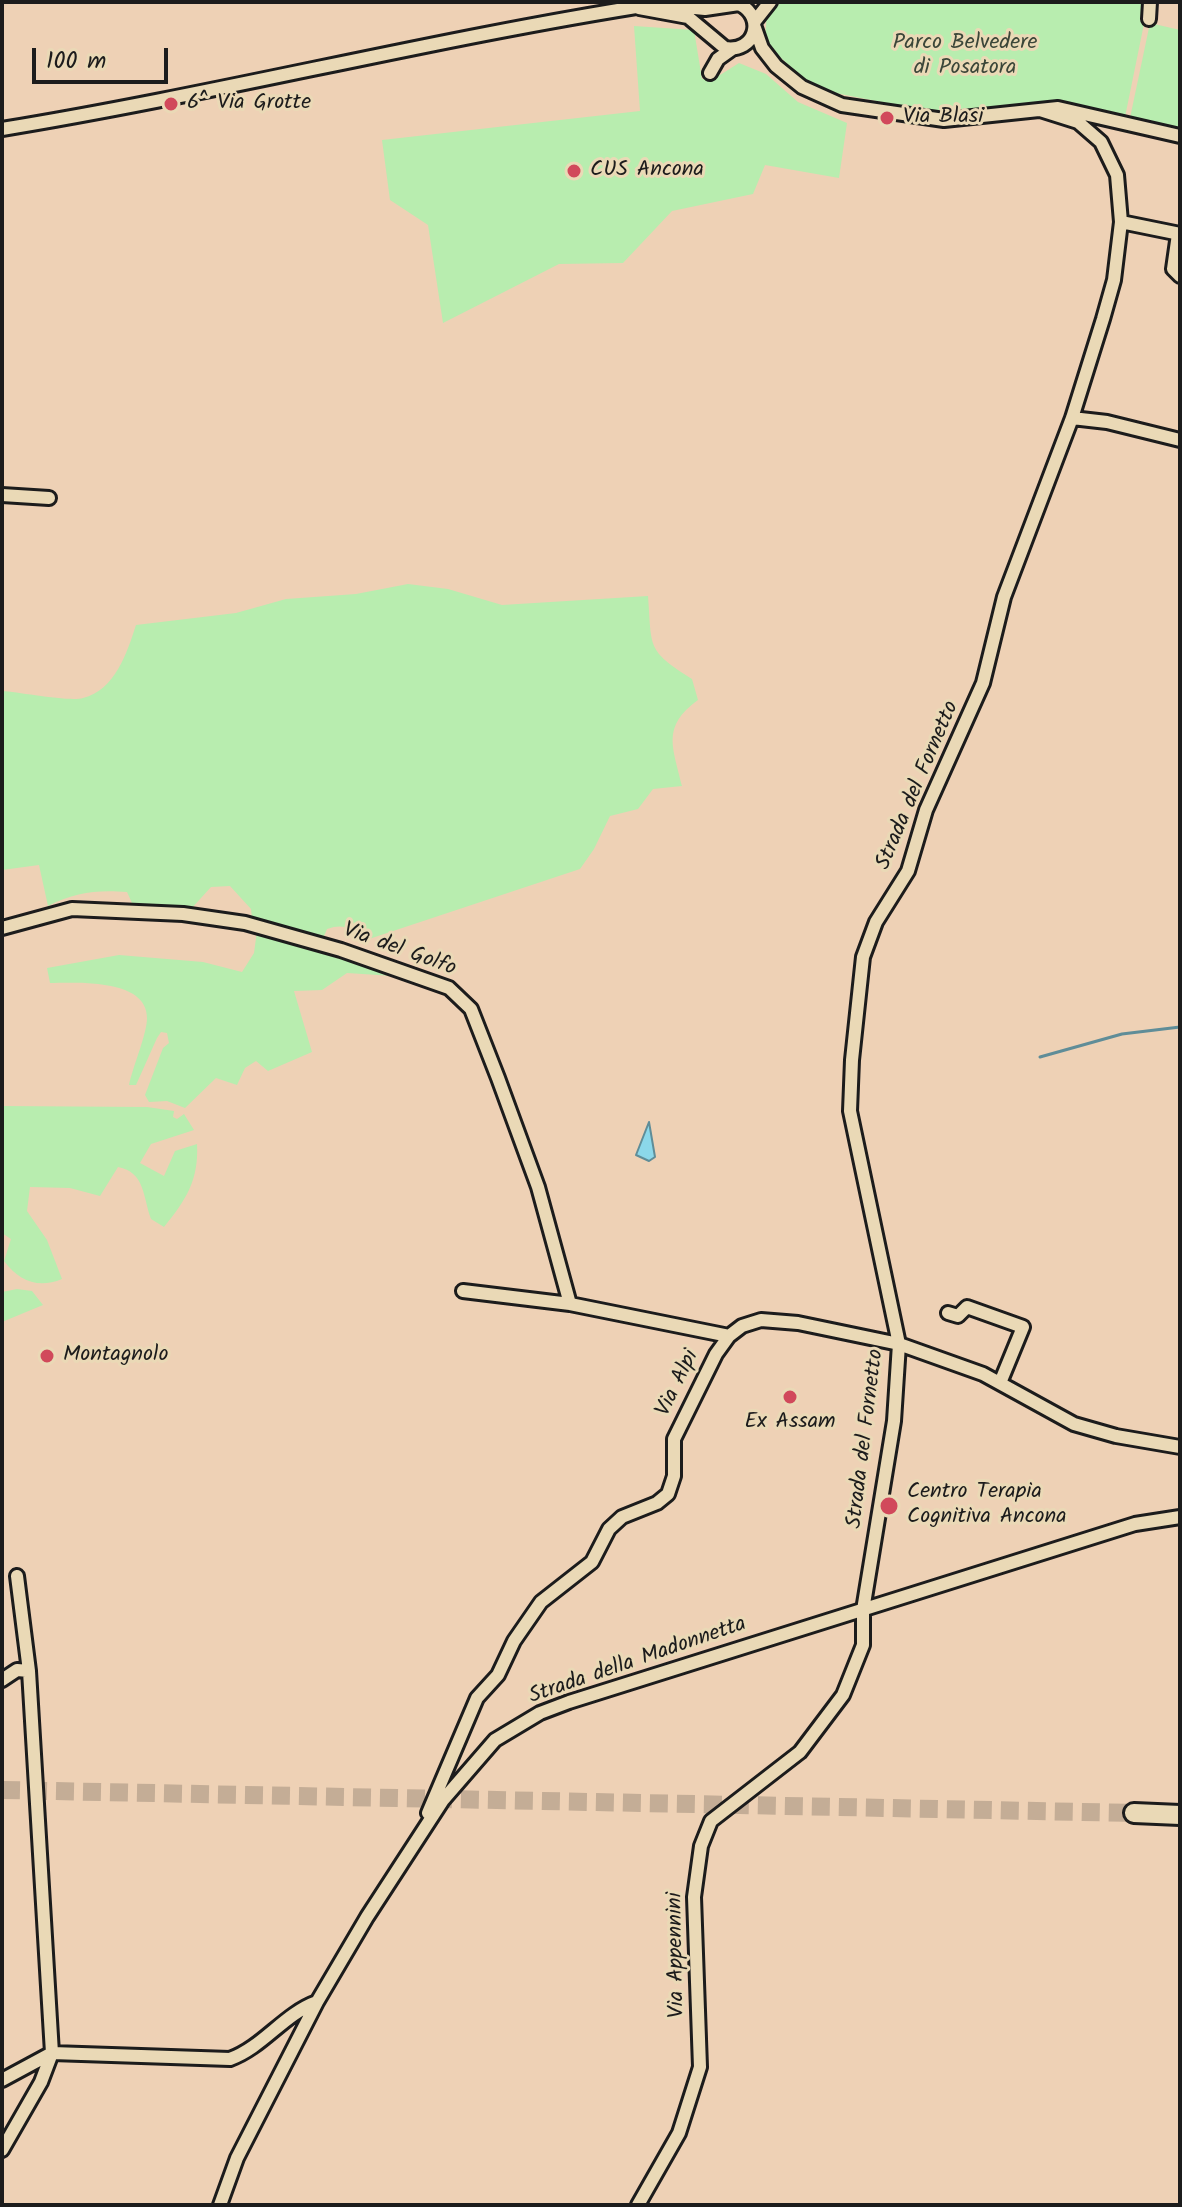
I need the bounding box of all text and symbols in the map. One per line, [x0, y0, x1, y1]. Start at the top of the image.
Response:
park label: Parco Belvedere di Posatora [893, 31, 1037, 82]
scale bar [36, 32, 172, 82]
text: 100 m [46, 42, 106, 81]
place label: 6^ Via Grotte [187, 91, 311, 117]
marker: 6^ Via Grotte [162, 95, 180, 113]
place label: Via Blasi [903, 105, 983, 131]
marker: Via Blasi [878, 109, 896, 127]
place label: CUS Ancona [590, 158, 704, 184]
marker: CUS Ancona [565, 162, 583, 180]
street label: Strada del Fornetto [872, 698, 966, 874]
street label: Via del Golfo [339, 918, 459, 984]
place label: Montagnolo [63, 1343, 168, 1369]
street label: Via Alpi [652, 1346, 706, 1422]
marker: Montagnolo [38, 1347, 56, 1365]
street label: Strada del Fornetto [843, 1348, 891, 1530]
marker: Ex Assam [781, 1388, 799, 1406]
place label: Ex Assam [744, 1410, 836, 1436]
place label: Centro Terapia Cognitiva Ancona [907, 1480, 1067, 1532]
marker: Centro Terapia Cognitiva Ancona [878, 1495, 900, 1517]
street label: Strada della Madonnetta [526, 1612, 750, 1712]
street label: Via Appennini [664, 1892, 692, 2018]

